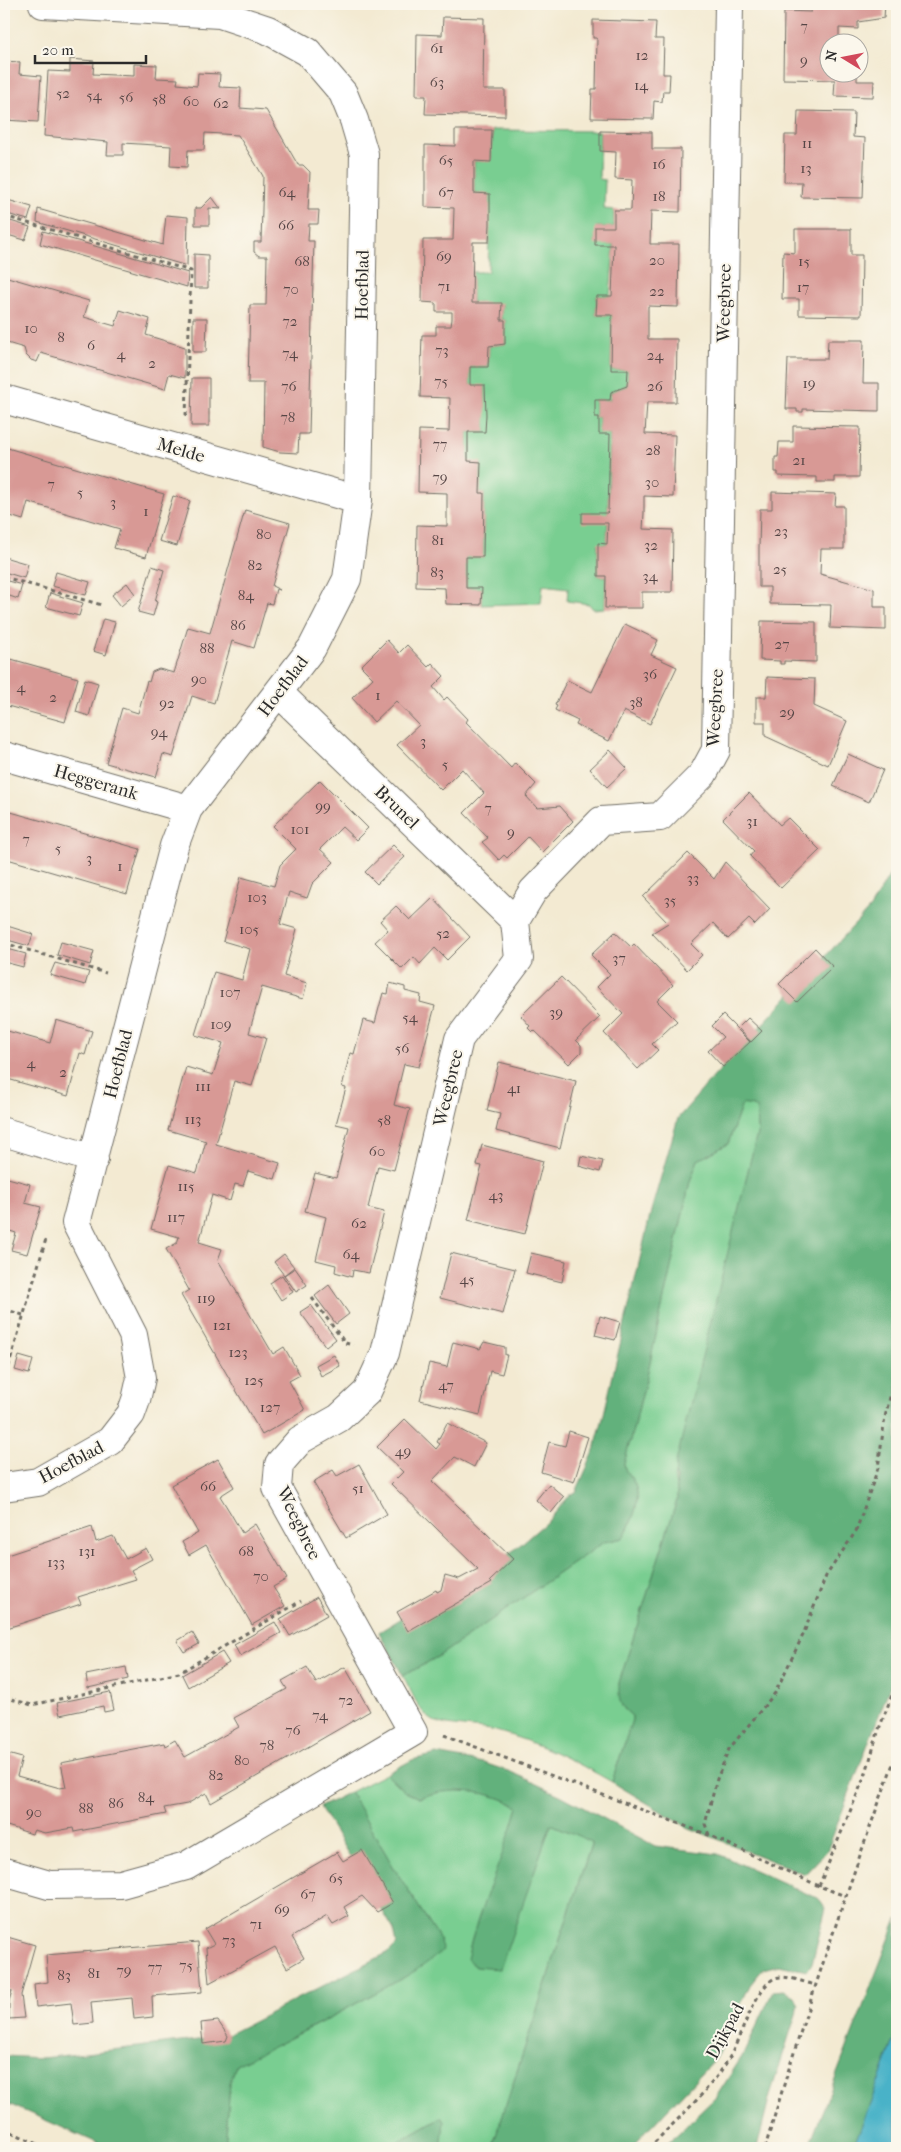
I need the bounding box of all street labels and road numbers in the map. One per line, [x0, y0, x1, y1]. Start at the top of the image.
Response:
street label: Hoefblad [351, 249, 374, 320]
street label: Weegbree [713, 263, 736, 343]
street label: Melde [155, 434, 207, 467]
street label: Hoefblad [254, 652, 313, 721]
street label: Weegbree [703, 668, 728, 749]
street label: Heggerank [51, 760, 141, 805]
street label: Brunel [370, 781, 423, 834]
street label: Hoefblad [100, 1027, 137, 1101]
street label: Weegbree [429, 1047, 468, 1130]
street label: Hoefblad [35, 1437, 107, 1488]
street label: Weegbree [271, 1482, 325, 1563]
street label: Dijkpad [702, 1999, 749, 2063]

